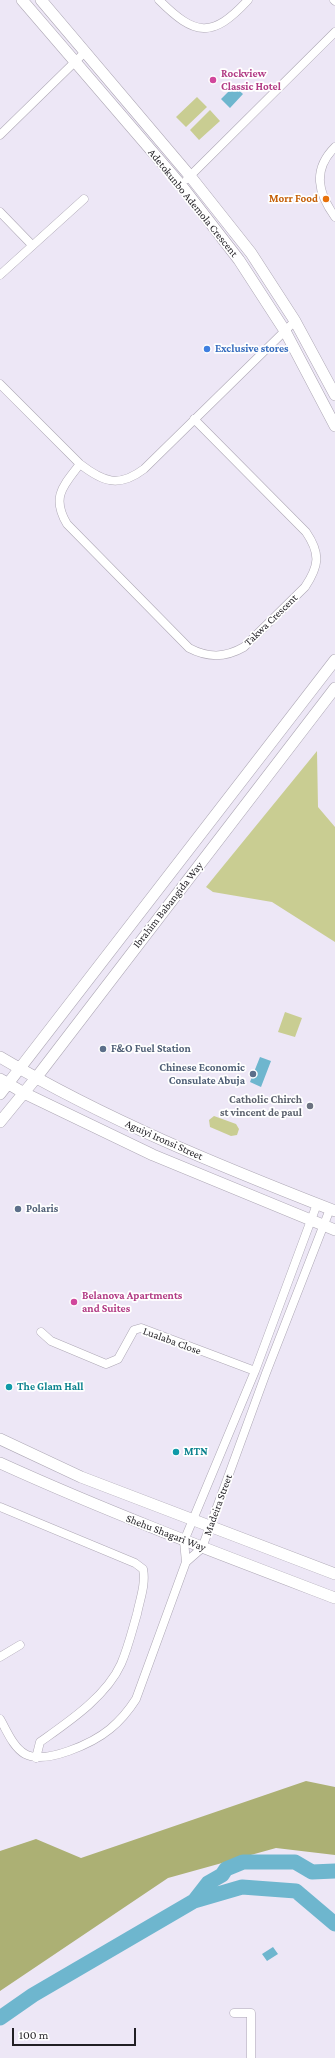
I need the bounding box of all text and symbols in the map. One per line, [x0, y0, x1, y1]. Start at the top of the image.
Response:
place label: Rockview Classic Hotel [221, 67, 281, 93]
marker: Rockview Classic Hotel [208, 75, 218, 85]
street label: Adetokunbo Ademola Crescent [145, 146, 241, 260]
place label: Morr Food [269, 192, 318, 206]
marker: Morr Food [321, 194, 331, 204]
place label: Exclusive stores [215, 342, 289, 356]
marker: Exclusive stores [202, 344, 212, 354]
street label: Takwa Crescent [242, 591, 300, 649]
street label: Ibrahim Babangida Way [130, 859, 206, 951]
place label: F&O Fuel Station [111, 1042, 191, 1056]
marker: F&O Fuel Station [98, 1044, 108, 1054]
place label: Chinese Economic Consulate Abuja [159, 1061, 245, 1087]
marker: Chinese Economic Consulate Abuja [248, 1069, 258, 1079]
place label: Catholic Chirch st vincent de paul [220, 1093, 302, 1119]
marker: Catholic Chirch st vincent de paul [305, 1101, 315, 1111]
street label: Aguiyi Ironsi Street [123, 1117, 205, 1163]
place label: Polaris [26, 1202, 58, 1216]
marker: Polaris [13, 1204, 23, 1214]
place label: Belanova Apartments and Suites [82, 1289, 182, 1315]
marker: Belanova Apartments and Suites [69, 1297, 79, 1307]
street label: Lualaba Close [141, 1324, 203, 1358]
place label: The Glam Hall [17, 1380, 84, 1394]
marker: The Glam Hall [4, 1382, 14, 1392]
place label: MTN [184, 1445, 208, 1459]
marker: MTN [171, 1447, 181, 1457]
street label: Madeira Street [201, 1473, 235, 1537]
street label: Shehu Shagari Way [124, 1512, 208, 1554]
scale bar [14, 2020, 138, 2046]
text: 100 m [19, 2028, 48, 2042]

